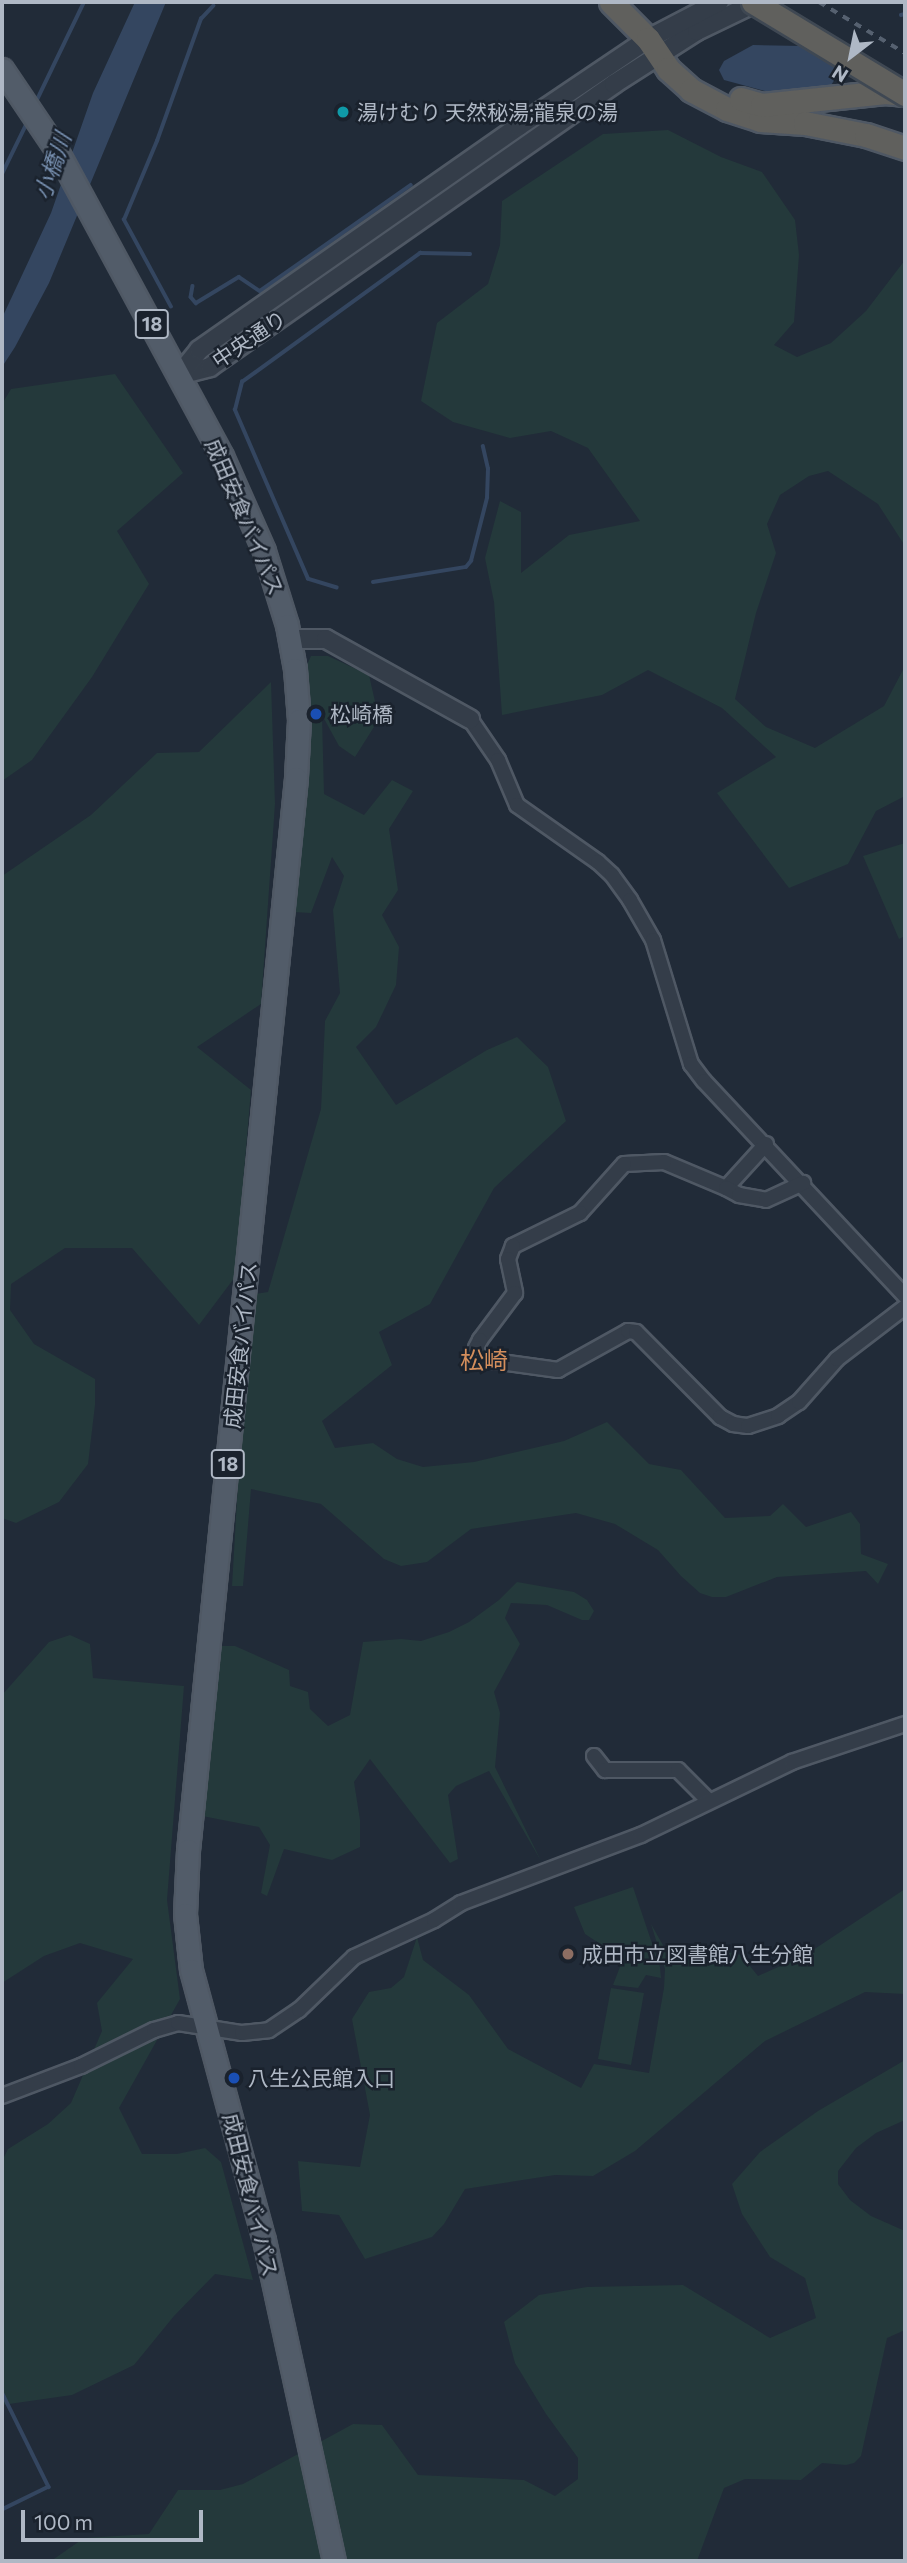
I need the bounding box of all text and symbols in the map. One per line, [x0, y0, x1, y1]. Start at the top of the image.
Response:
north arrow [816, 21, 886, 91]
text: N [827, 61, 852, 88]
place label: 湯けむり 天然秘湯;龍泉の湯 [357, 99, 618, 125]
marker: 湯けむり 天然秘湯;龍泉の湯 [335, 104, 351, 120]
water label: 小橋川 [28, 129, 76, 203]
street label: 中央通り [207, 305, 291, 373]
road number: 18 [134, 308, 170, 340]
street label: 成田安食バイパス [201, 435, 289, 599]
place label: 松崎橋 [330, 701, 393, 727]
marker: 松崎橋 [308, 706, 324, 722]
street label: 成田安食バイパス [219, 1260, 261, 1430]
district label: 松崎 [460, 1346, 508, 1374]
road number: 18 [210, 1448, 246, 1480]
place label: 成田市立図書館八生分館 [582, 1941, 813, 1967]
marker: 成田市立図書館八生分館 [560, 1946, 576, 1962]
place label: 八生公民館入口 [248, 2065, 395, 2091]
marker: 八生公民館入口 [226, 2070, 242, 2086]
street label: 成田安食バイパス [218, 2110, 284, 2280]
scale bar [24, 2496, 206, 2540]
text: 100 m [34, 2509, 93, 2534]

